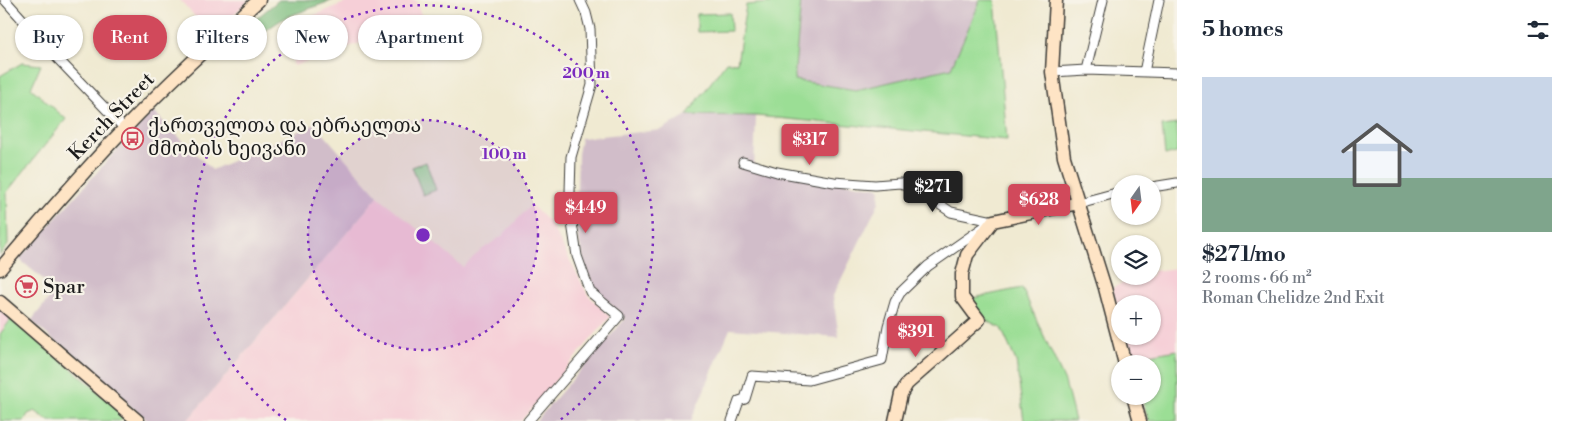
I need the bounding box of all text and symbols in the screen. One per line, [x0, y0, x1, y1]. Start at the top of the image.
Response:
chip: Buy [15, 15, 83, 60]
chip: Rent [93, 15, 167, 60]
chip: Filters [177, 15, 267, 60]
chip: New [277, 15, 348, 60]
chip: Apartment [358, 15, 482, 60]
icon: filters [1524, 16, 1552, 44]
text: 5 homes [1202, 17, 1283, 43]
text: 200 m [562, 64, 610, 83]
street label: Kerch Street [64, 68, 160, 166]
icon: home [1332, 110, 1422, 200]
place label: ქართველთა და ებრაელთა ძმობის ხეივანი [148, 114, 421, 162]
pin: $317 [780, 124, 840, 166]
bus stop icon: ქართველთა და ებრაელთა ძმობის ხეივანი [120, 126, 144, 150]
text: $317 [793, 130, 827, 150]
text: 100 m [482, 145, 527, 164]
pin: $271 [903, 170, 963, 213]
north arrow [1111, 175, 1161, 225]
map controls [1111, 175, 1161, 405]
text: $271 [915, 177, 951, 197]
pin: $628 [1009, 184, 1069, 226]
text: $628 [1019, 190, 1059, 210]
pin: $449 [556, 192, 616, 234]
text: $449 [565, 198, 607, 218]
centre of rings [414, 226, 432, 244]
button: layers [1111, 235, 1161, 285]
text: $271/mo [1202, 242, 1286, 268]
text: 2 rooms · 66 m² [1202, 268, 1312, 288]
supermarket icon: Spar [15, 275, 39, 299]
place label: Spar [43, 275, 85, 300]
text: Roman Chelidze 2nd Exit [1202, 288, 1385, 308]
button: + [1111, 295, 1161, 345]
pin: $391 [886, 316, 946, 358]
text: $391 [898, 322, 934, 342]
button: − [1111, 355, 1161, 405]

